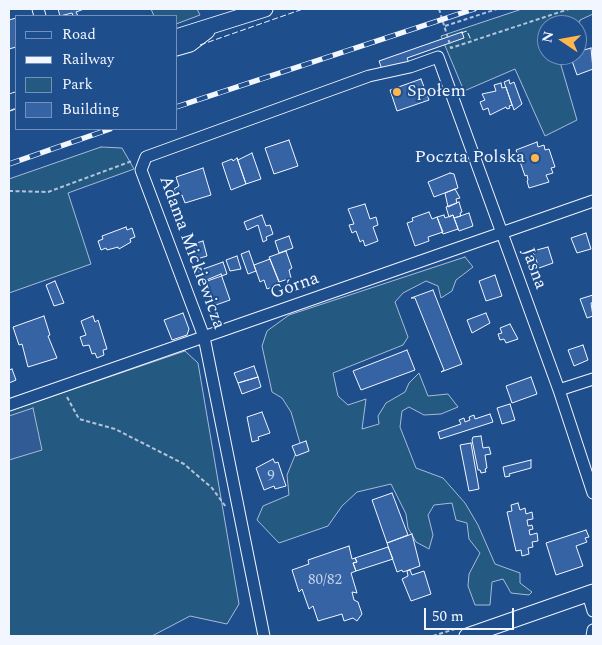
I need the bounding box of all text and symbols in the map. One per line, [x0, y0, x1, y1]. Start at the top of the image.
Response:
legend [15, 15, 178, 130]
north arrow [537, 15, 587, 65]
text: Road [62, 23, 96, 46]
text: N [536, 29, 559, 45]
text: Railway [62, 48, 114, 71]
text: Park [62, 73, 93, 96]
place label: Społem [407, 81, 466, 103]
marker: Społem [391, 86, 403, 98]
text: Building [62, 98, 119, 121]
place label: Poczta Polska [415, 147, 525, 169]
marker: Poczta Polska [529, 152, 541, 164]
street label: Adama Mickiewicza [153, 173, 229, 333]
street label: Jasna [516, 245, 550, 293]
street label: Górna [268, 269, 322, 305]
house number: 9 [267, 468, 275, 486]
house number: 80/82 [308, 572, 342, 590]
scale bar [427, 598, 517, 630]
text: 50 m [432, 605, 464, 628]

